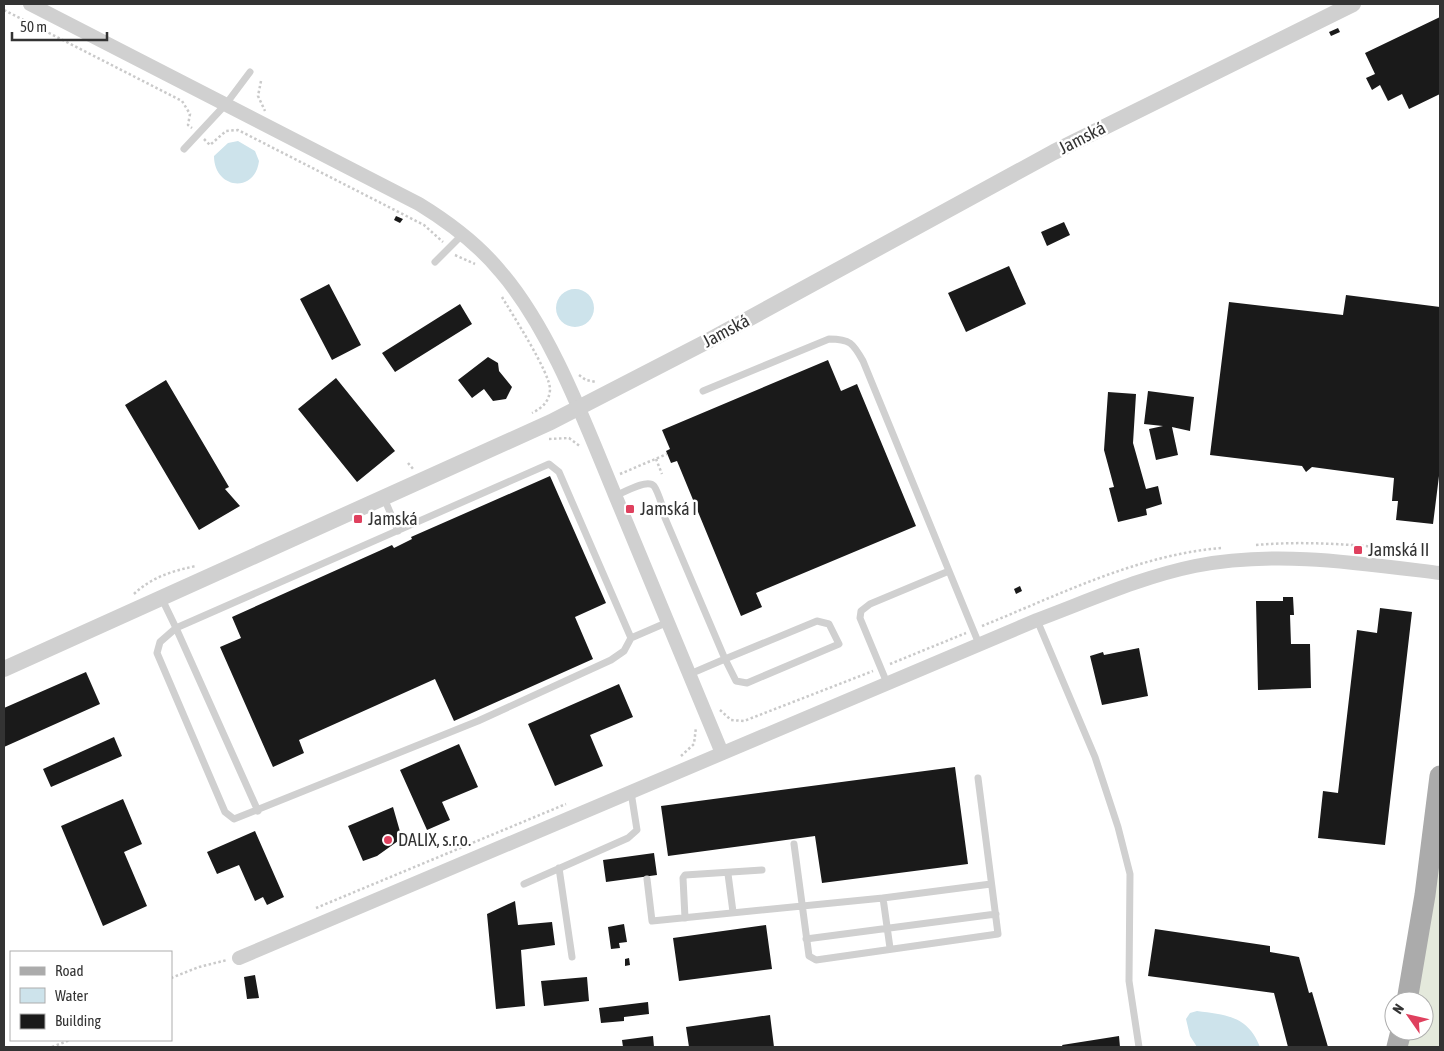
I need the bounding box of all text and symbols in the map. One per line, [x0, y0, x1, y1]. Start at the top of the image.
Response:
scale bar [12, 10, 108, 42]
text: 50 m [20, 18, 47, 35]
street label: Jamská [1055, 117, 1109, 158]
street label: Jamská [699, 310, 753, 352]
place label: Jamská I [640, 498, 697, 519]
marker: Jamská I [624, 503, 636, 515]
place label: Jamská [368, 508, 418, 529]
marker: Jamská [352, 513, 364, 525]
place label: Jamská II [1368, 539, 1429, 560]
marker: Jamská II [1352, 544, 1364, 556]
place label: DALIX, s.r.o. [398, 829, 471, 850]
marker: DALIX, s.r.o. [382, 834, 394, 846]
legend [10, 951, 172, 1041]
text: Road [55, 962, 84, 979]
text: Water [55, 987, 88, 1004]
north arrow [1384, 991, 1434, 1041]
text: N [1389, 1001, 1407, 1017]
text: Building [55, 1012, 101, 1029]

